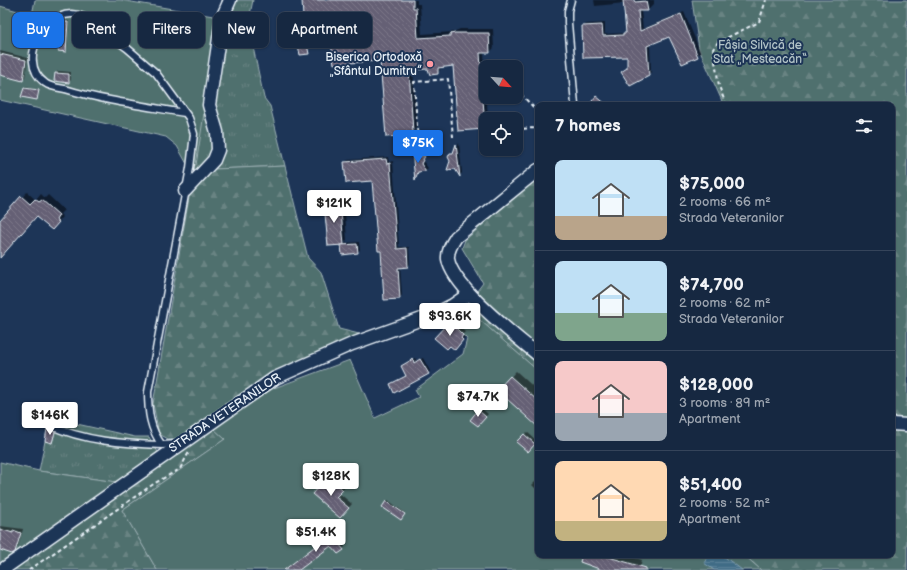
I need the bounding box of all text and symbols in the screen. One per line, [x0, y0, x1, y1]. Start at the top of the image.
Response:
chip: Buy [12, 12, 64, 48]
chip: Rent [72, 12, 130, 48]
chip: Filters [138, 12, 205, 48]
chip: New [213, 12, 269, 48]
chip: Apartment [277, 12, 372, 48]
park label: Fâșia Silvică de Stat „Mesteacăn“ [713, 38, 807, 67]
place label: Biserica Ortodoxă „Sfântul Dumitru” [325, 50, 422, 79]
marker: Biserica Ortodoxă „Sfântul Dumitru” [425, 59, 435, 69]
north arrow [479, 60, 523, 104]
map controls [479, 60, 523, 156]
button: locate [479, 112, 523, 156]
icon: filters [853, 115, 875, 137]
text: 7 homes [555, 116, 621, 136]
pin: $75K [394, 130, 442, 164]
text: $75K [402, 135, 434, 151]
text: $75,000 [679, 174, 745, 194]
icon: home [587, 176, 635, 224]
pin: $121K [306, 190, 362, 224]
text: 2 rooms · 66 m² [679, 194, 771, 210]
text: $121K [316, 195, 352, 211]
text: Strada Veteranilor [679, 210, 784, 226]
text: $74,700 [679, 275, 744, 295]
icon: home [587, 277, 635, 325]
text: 2 rooms · 62 m² [679, 295, 771, 311]
pin: $93.6K [417, 303, 483, 337]
text: $93.6K [428, 308, 472, 324]
text: Strada Veteranilor [679, 311, 784, 327]
street label: STRADA VETERANILOR [166, 370, 284, 456]
text: $128,000 [679, 375, 753, 395]
icon: home [587, 377, 635, 425]
pin: $74.7K [445, 384, 511, 418]
text: $74.7K [457, 389, 499, 405]
text: 3 rooms · 89 m² [679, 395, 770, 411]
pin: $146K [22, 402, 78, 436]
text: $146K [31, 407, 69, 423]
text: Apartment [679, 411, 740, 427]
pin: $128K [303, 463, 359, 497]
text: $128K [312, 468, 350, 484]
text: $51,400 [679, 475, 742, 495]
icon: home [587, 477, 635, 525]
text: 2 rooms · 52 m² [679, 495, 770, 511]
text: Apartment [679, 511, 740, 527]
pin: $51.4K [283, 519, 349, 553]
text: $51.4K [296, 524, 336, 540]

